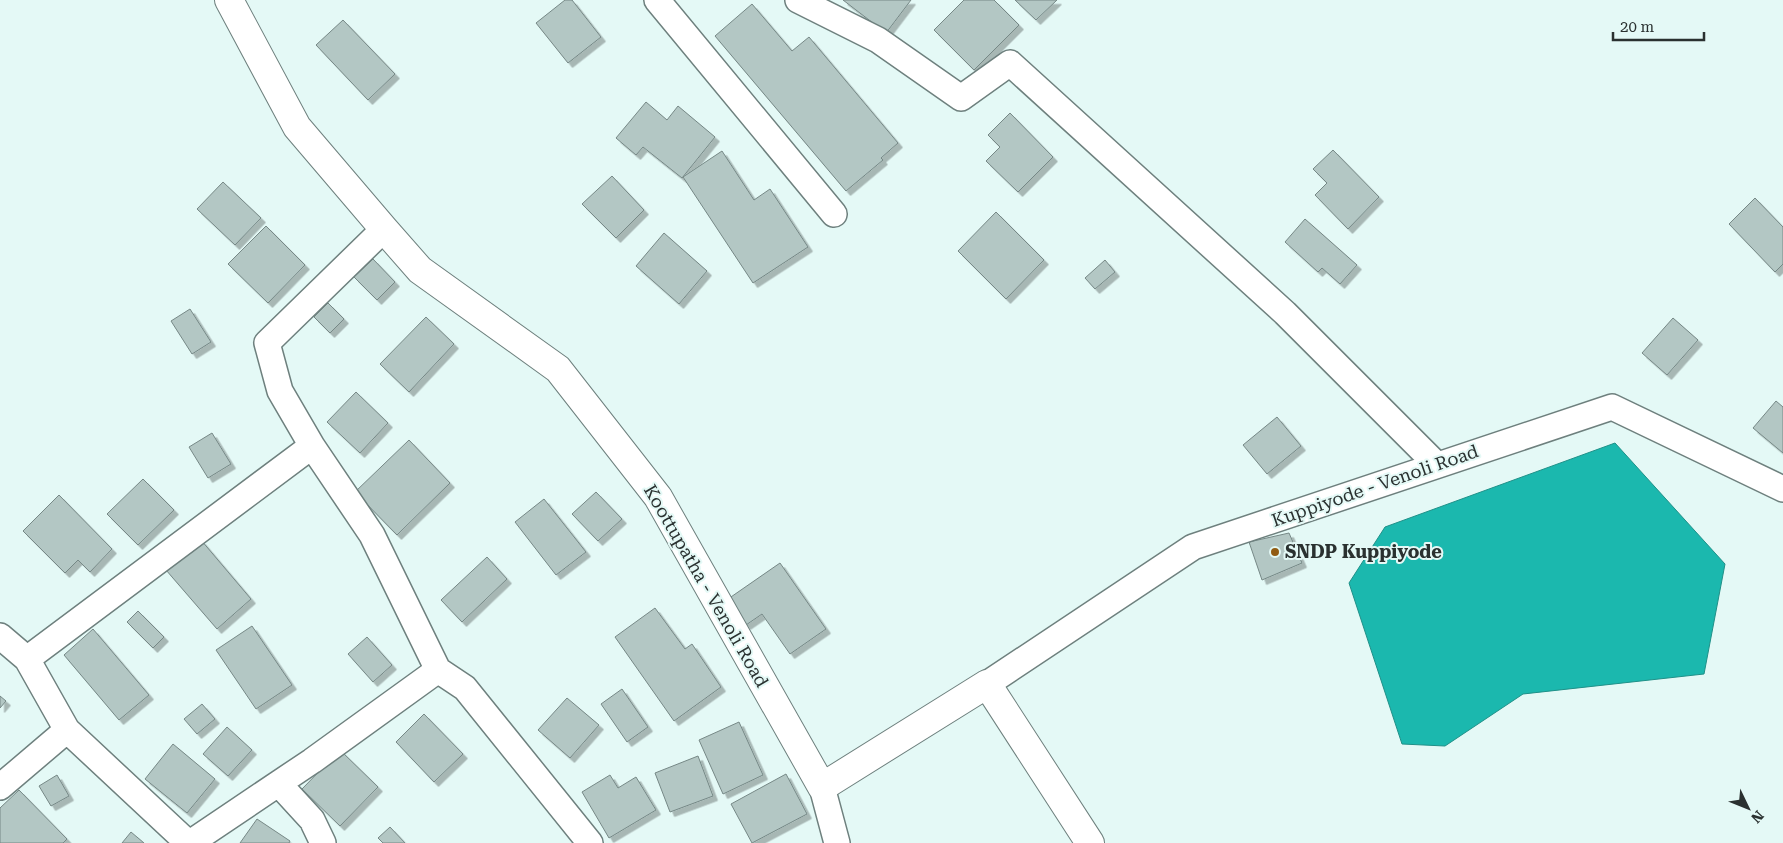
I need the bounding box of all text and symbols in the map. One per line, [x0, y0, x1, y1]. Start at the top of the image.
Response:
scale bar [1613, 10, 1704, 42]
text: 20 m [1620, 18, 1655, 36]
street label: Kuppiyode - Venoli Road [1269, 440, 1481, 531]
street label: Koottupatha - Venoli Road [640, 481, 773, 691]
place label: SNDP Kuppiyode [1285, 541, 1442, 562]
marker: SNDP Kuppiyode [1269, 546, 1281, 558]
north arrow [1723, 783, 1773, 833]
text: N [1748, 807, 1767, 826]

